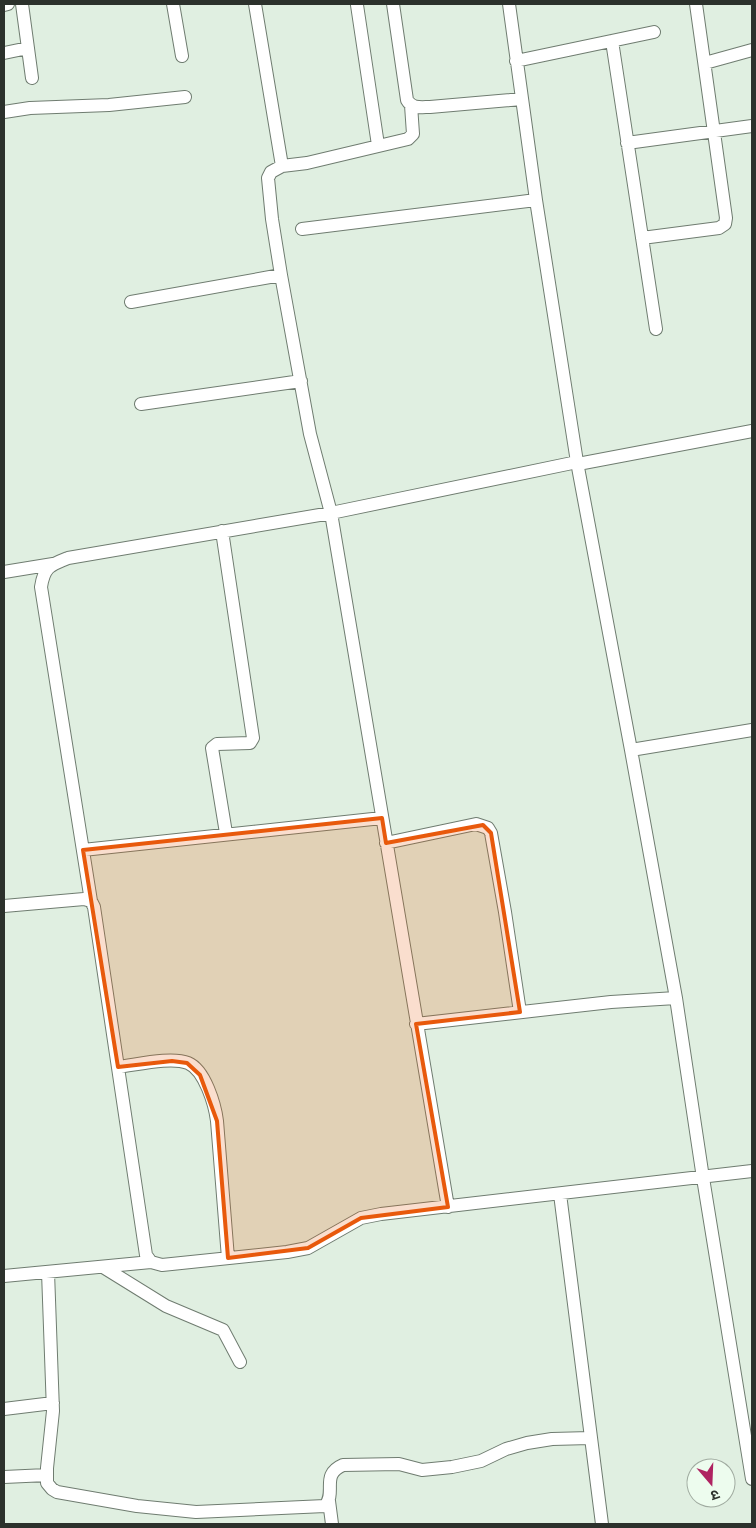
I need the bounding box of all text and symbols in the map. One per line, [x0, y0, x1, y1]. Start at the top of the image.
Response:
north arrow [686, 1458, 736, 1508]
text: उ [708, 1486, 722, 1505]

